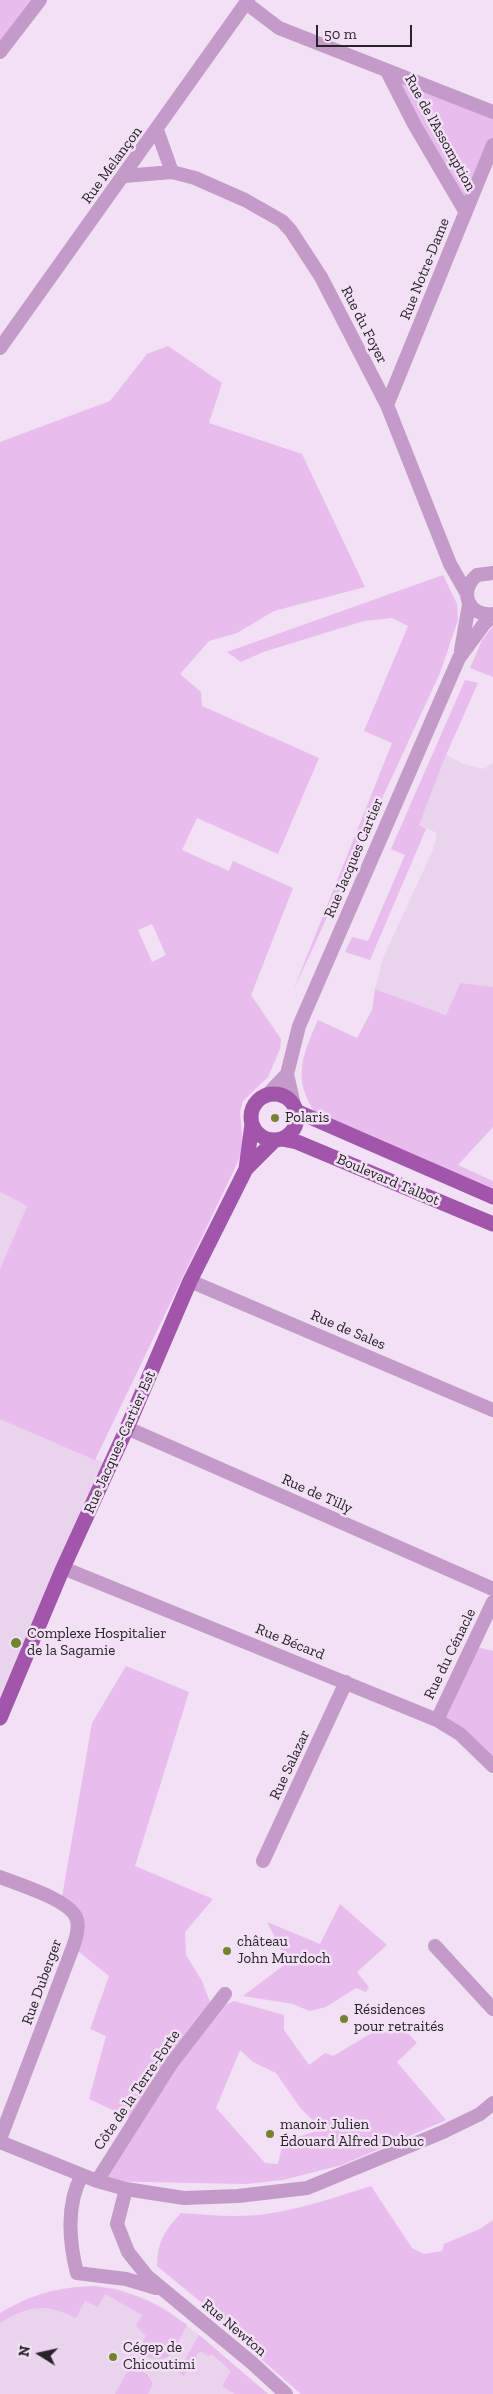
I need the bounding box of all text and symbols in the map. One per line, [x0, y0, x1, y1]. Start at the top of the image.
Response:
scale bar [318, 15, 414, 47]
text: 50 m [324, 25, 357, 43]
street label: Rue de l'Assomption [401, 72, 479, 194]
street label: Rue Melançon [78, 123, 146, 207]
street label: Rue Notre-Dame [396, 216, 454, 322]
street label: Rue du Foyer [337, 283, 391, 367]
street label: Rue Jacques Cartier [321, 795, 387, 921]
place label: Polaris [285, 1109, 329, 1127]
marker: Polaris [269, 1112, 281, 1124]
street label: Boulevard Talbot [334, 1150, 442, 1210]
street label: Rue de Sales [308, 1306, 388, 1354]
street label: Rue Jacques-Cartier Est [80, 1368, 160, 1516]
street label: Rue de Tilly [279, 1470, 355, 1518]
street label: Rue du Cénacle [420, 1606, 480, 1702]
street label: Rue Bécard [253, 1620, 327, 1664]
place label: Complexe Hospitalier de la Sagamie [27, 1625, 166, 1660]
marker: Complexe Hospitalier de la Sagamie [9, 1636, 23, 1650]
street label: Rue Salazar [266, 1727, 314, 1803]
place label: château John Murdoch [237, 1933, 330, 1968]
street label: Rue Duberger [18, 1937, 66, 2027]
marker: château John Murdoch [221, 1945, 233, 1957]
place label: Résidences pour retraités [354, 2001, 444, 2036]
marker: Résidences pour retraités [338, 2013, 350, 2025]
street label: Côte de la Terre-Forte [90, 2026, 184, 2154]
place label: manoir Julien Édouard Alfred Dubuc [280, 2116, 424, 2151]
marker: manoir Julien Édouard Alfred Dubuc [264, 2128, 276, 2140]
street label: Rue Newton [198, 2296, 270, 2360]
north arrow [15, 2329, 65, 2379]
place label: Cégep de Chicoutimi [123, 2339, 195, 2374]
text: N [15, 2345, 34, 2358]
marker: Cégep de Chicoutimi [107, 2351, 119, 2363]

